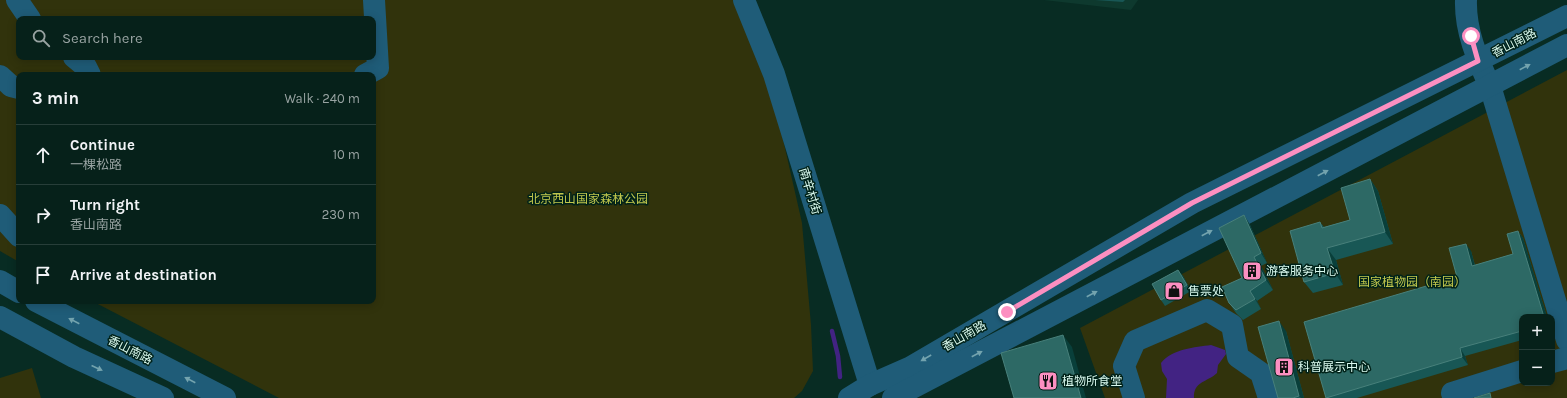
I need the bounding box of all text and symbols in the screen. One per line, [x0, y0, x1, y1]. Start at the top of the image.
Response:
search box [16, 16, 376, 60]
street label: 香山南路 [1489, 26, 1539, 60]
icon: search [30, 27, 52, 49]
route start [1462, 27, 1480, 45]
text: Search here [62, 29, 143, 47]
one-way arrow [1519, 64, 1531, 71]
text: 3 min [32, 88, 79, 108]
text: Walk · 240 m [284, 91, 360, 106]
text: Continue [70, 136, 135, 154]
icon: ahead [32, 144, 54, 166]
text: 10 m [333, 147, 360, 162]
text: 一棵松路 [70, 157, 122, 172]
street label: 南辛村街 [796, 166, 824, 216]
one-way arrow [1317, 170, 1328, 177]
park label: 北京西山国家森林公园 [528, 192, 648, 206]
text: Turn right [70, 196, 140, 214]
icon: right [32, 204, 54, 226]
text: 230 m [322, 207, 360, 222]
text: 香山南路 [70, 217, 122, 232]
one-way arrow [1202, 230, 1213, 237]
building icon: 游客服务中心 [1241, 260, 1263, 282]
icon: arrive [32, 264, 54, 286]
place label: 游客服务中心 [1266, 264, 1338, 278]
text: Arrive at destination [70, 266, 217, 284]
park label: 国家植物园（南园） [1358, 275, 1466, 289]
shop icon: 售票处 [1163, 280, 1185, 302]
place label: 售票处 [1188, 284, 1224, 298]
one-way arrow [1086, 290, 1098, 297]
route end [998, 303, 1016, 321]
map controls [1519, 314, 1555, 386]
button: + [1519, 314, 1555, 350]
one-way arrow [69, 318, 80, 325]
street label: 香山南路 [940, 318, 988, 354]
street label: 香山南路 [105, 333, 155, 367]
button: − [1519, 350, 1555, 386]
one-way arrow [971, 351, 983, 357]
one-way arrow [920, 355, 932, 362]
building icon: 科普展示中心 [1273, 356, 1295, 378]
place label: 科普展示中心 [1298, 360, 1370, 374]
one-way arrow [91, 365, 102, 371]
restaurant icon: 植物所食堂 [1037, 370, 1059, 392]
place label: 植物所食堂 [1062, 374, 1122, 388]
one-way arrow [185, 377, 196, 384]

